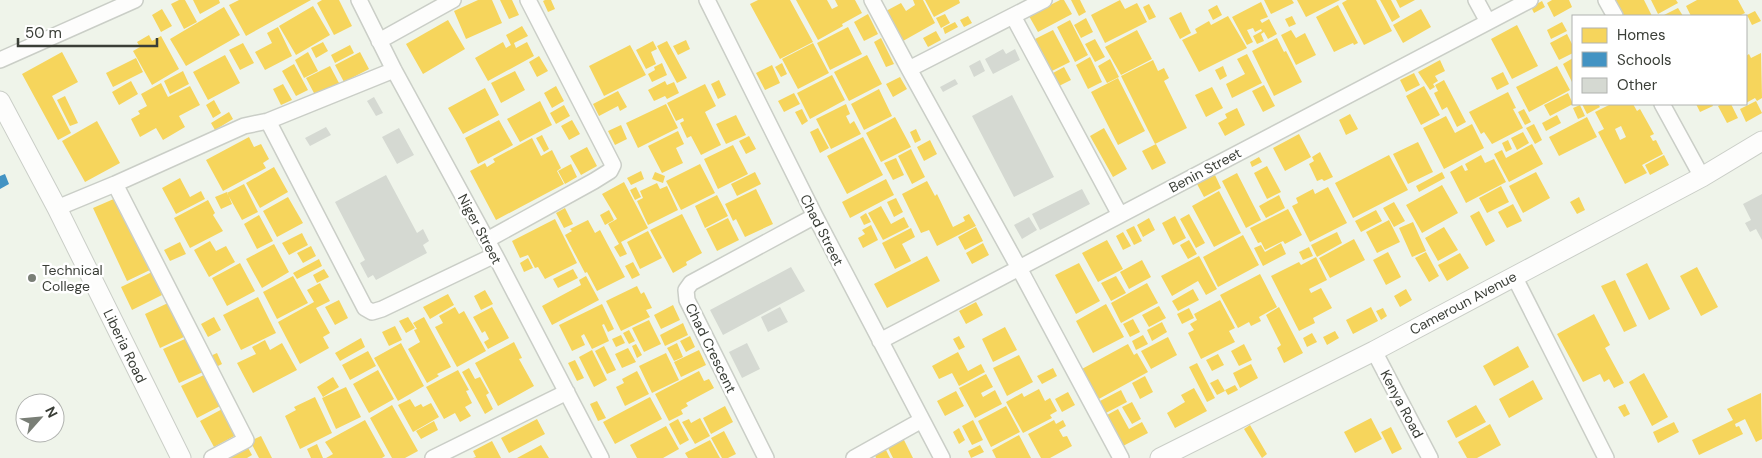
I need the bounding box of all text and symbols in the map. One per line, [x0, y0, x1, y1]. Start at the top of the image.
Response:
scale bar [18, 15, 156, 47]
legend [1572, 15, 1747, 105]
text: 50 m [25, 23, 62, 43]
text: Homes [1617, 25, 1666, 45]
text: Schools [1617, 50, 1672, 70]
text: Other [1617, 75, 1658, 95]
street label: Benin Street [1166, 143, 1244, 197]
street label: Niger Street [454, 191, 506, 267]
street label: Chad Street [796, 191, 848, 269]
place label: Technical College [42, 261, 103, 295]
street label: Cameroun Avenue [1406, 267, 1520, 339]
marker: Technical College [26, 272, 38, 284]
street label: Chad Crescent [682, 300, 740, 396]
street label: Liberia Road [99, 306, 151, 386]
street label: Kenya Road [1376, 367, 1428, 441]
north arrow [15, 393, 65, 443]
text: N [41, 403, 62, 421]

